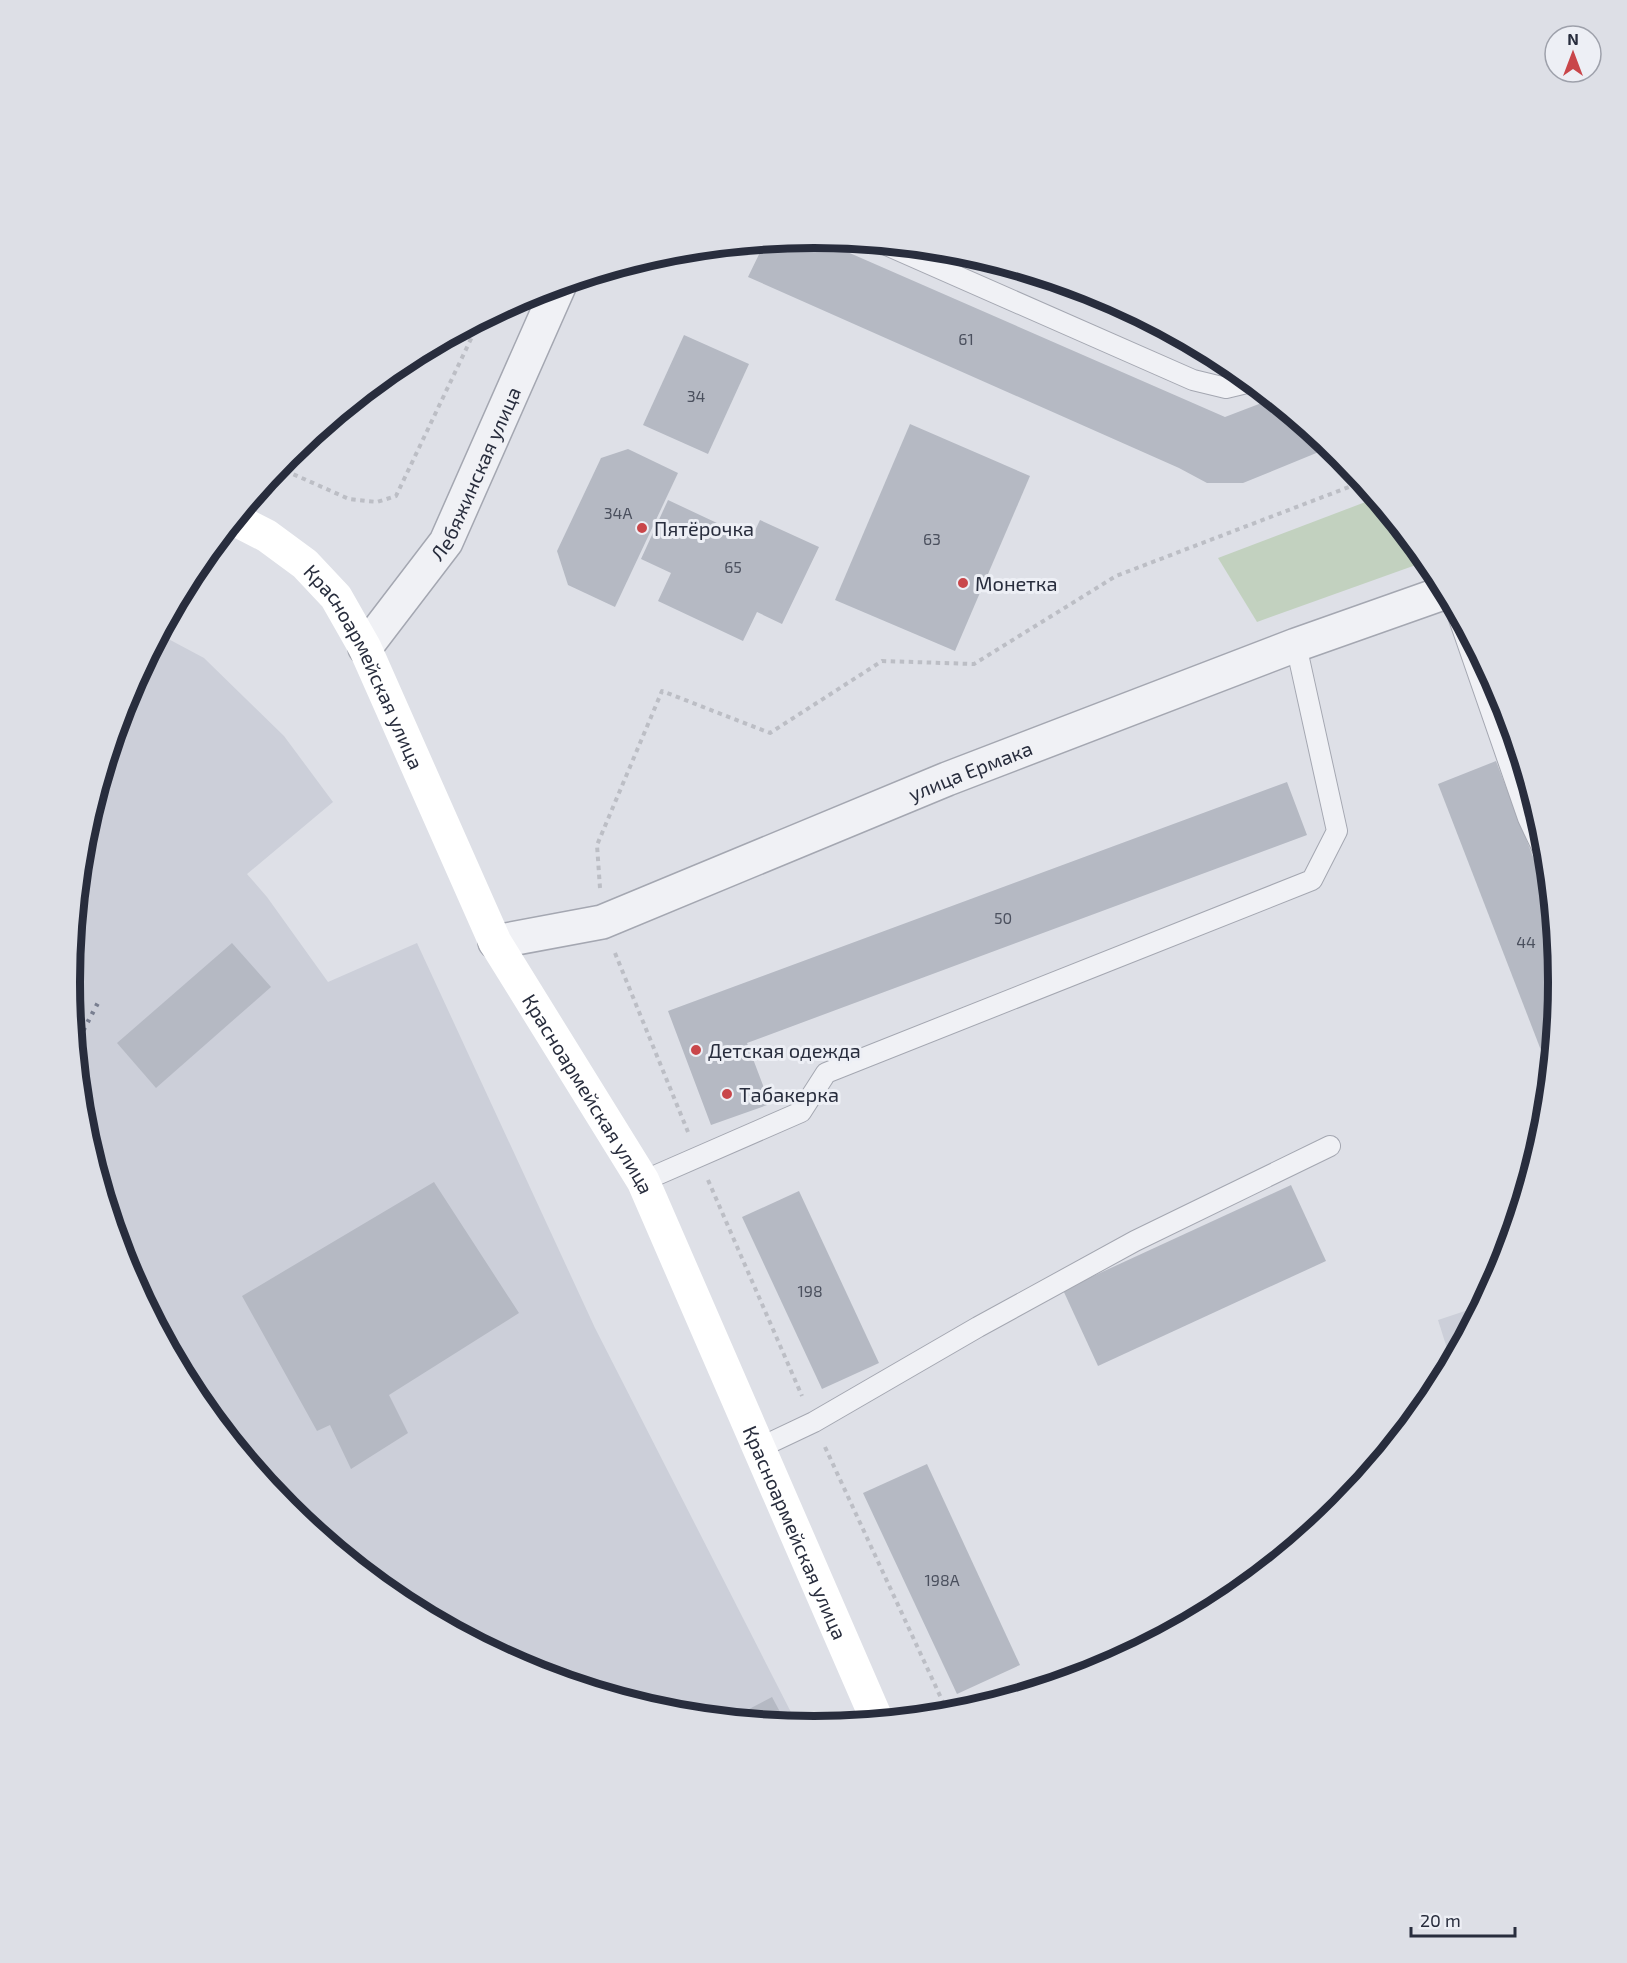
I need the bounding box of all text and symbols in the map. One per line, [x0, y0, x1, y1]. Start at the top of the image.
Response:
north arrow [1543, 24, 1603, 84]
text: N [1567, 29, 1579, 48]
house number: 61 [958, 329, 974, 348]
street label: Лебяжинская улица [425, 383, 525, 565]
house number: 34 [687, 386, 706, 405]
house number: 34А [604, 503, 632, 522]
place label: Пятёрочка [654, 516, 754, 540]
marker: Пятёрочка [635, 521, 649, 535]
house number: 63 [923, 529, 941, 548]
house number: 65 [724, 557, 742, 576]
street label: Красноармейская улица [299, 559, 429, 773]
place label: Монетка [975, 571, 1058, 595]
marker: Монетка [956, 576, 970, 590]
street label: улица Ермака [905, 735, 1036, 807]
house number: 50 [994, 908, 1012, 927]
house number: 44 [1516, 932, 1536, 951]
street label: Красноармейская улица [518, 989, 659, 1197]
place label: Детская одежда [708, 1038, 861, 1062]
marker: Детская одежда [689, 1043, 703, 1057]
place label: Табакерка [739, 1082, 839, 1106]
marker: Табакерка [720, 1087, 734, 1101]
house number: 198 [797, 1281, 823, 1300]
street label: Красноармейская улица [739, 1422, 853, 1643]
house number: 198А [924, 1570, 960, 1589]
scale bar [1411, 1900, 1514, 1938]
text: 20 m [1420, 1909, 1461, 1931]

